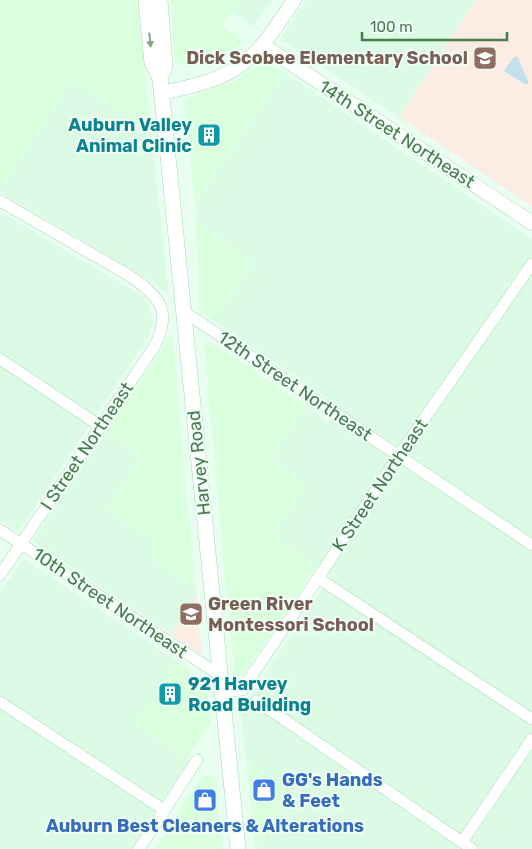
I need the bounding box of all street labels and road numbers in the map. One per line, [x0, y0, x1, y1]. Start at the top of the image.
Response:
street label: 14th Street Northeast [315, 75, 479, 193]
street label: 12th Street Northeast [214, 326, 376, 446]
street label: I Street Northeast [36, 378, 138, 514]
street label: Harvey Road [183, 409, 215, 517]
street label: K Street Northeast [327, 414, 433, 556]
street label: 10th Street Northeast [28, 543, 192, 663]

